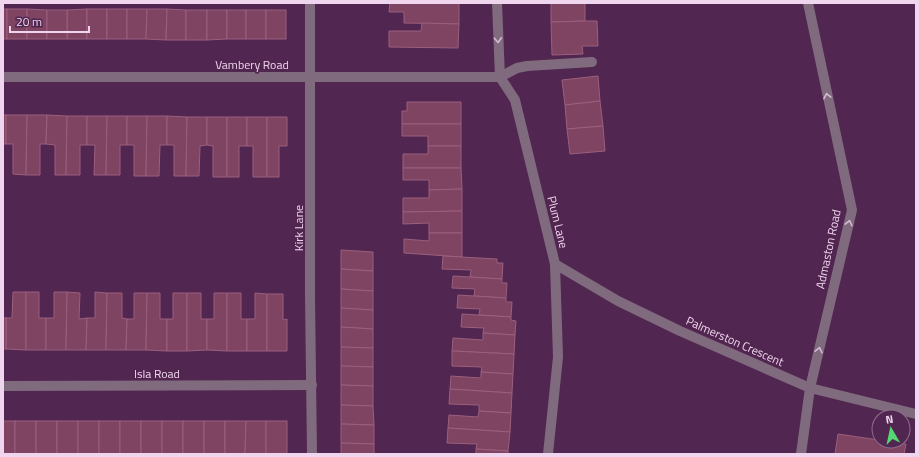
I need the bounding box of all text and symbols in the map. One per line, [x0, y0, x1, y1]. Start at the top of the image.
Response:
scale bar [10, 8, 89, 34]
text: 20 m [16, 12, 42, 31]
one-way arrow [494, 37, 503, 43]
street label: Vambery Road [215, 55, 289, 74]
one-way arrow [824, 93, 832, 99]
street label: Plum Lane [542, 194, 574, 250]
street label: Kirk Lane [289, 205, 308, 251]
street label: Admaston Road [810, 208, 846, 290]
one-way arrow [844, 220, 852, 226]
street label: Palmerston Crescent [683, 311, 788, 371]
one-way arrow [814, 347, 823, 354]
street label: Isla Road [134, 364, 180, 383]
north arrow [871, 409, 911, 449]
text: N [884, 411, 894, 428]

